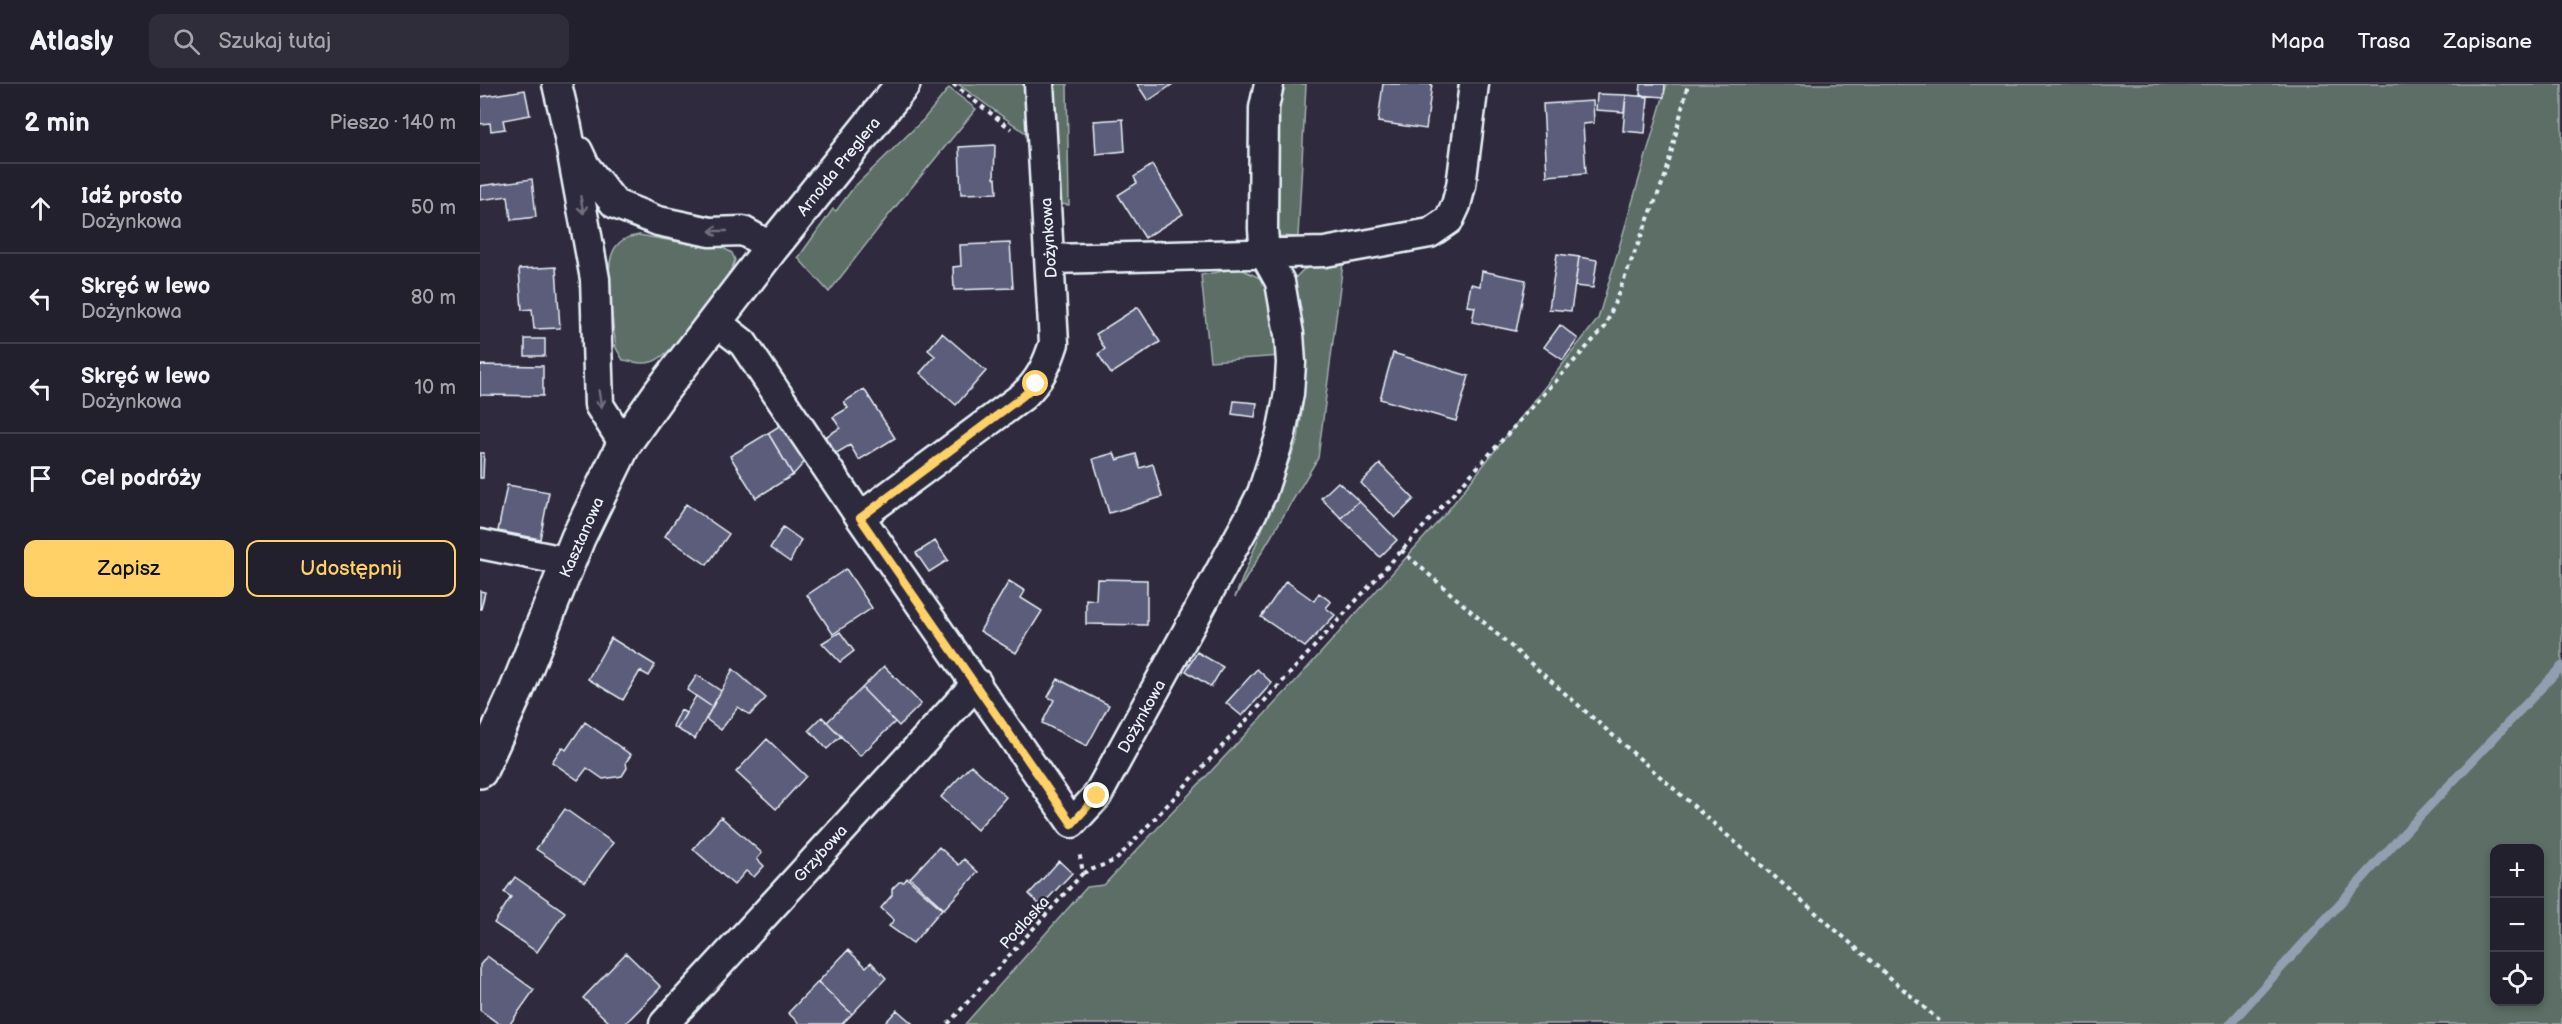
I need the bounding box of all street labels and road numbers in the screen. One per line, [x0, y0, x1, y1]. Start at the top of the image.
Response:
street label: Arnolda Preglera [794, 114, 885, 220]
street label: Dożynkowa [1037, 197, 1062, 279]
street label: Kasztanowa [556, 494, 609, 581]
street label: Dożynkowa [1114, 677, 1170, 757]
street label: Grzybowa [790, 821, 852, 887]
street label: Podlaska [996, 893, 1054, 953]

